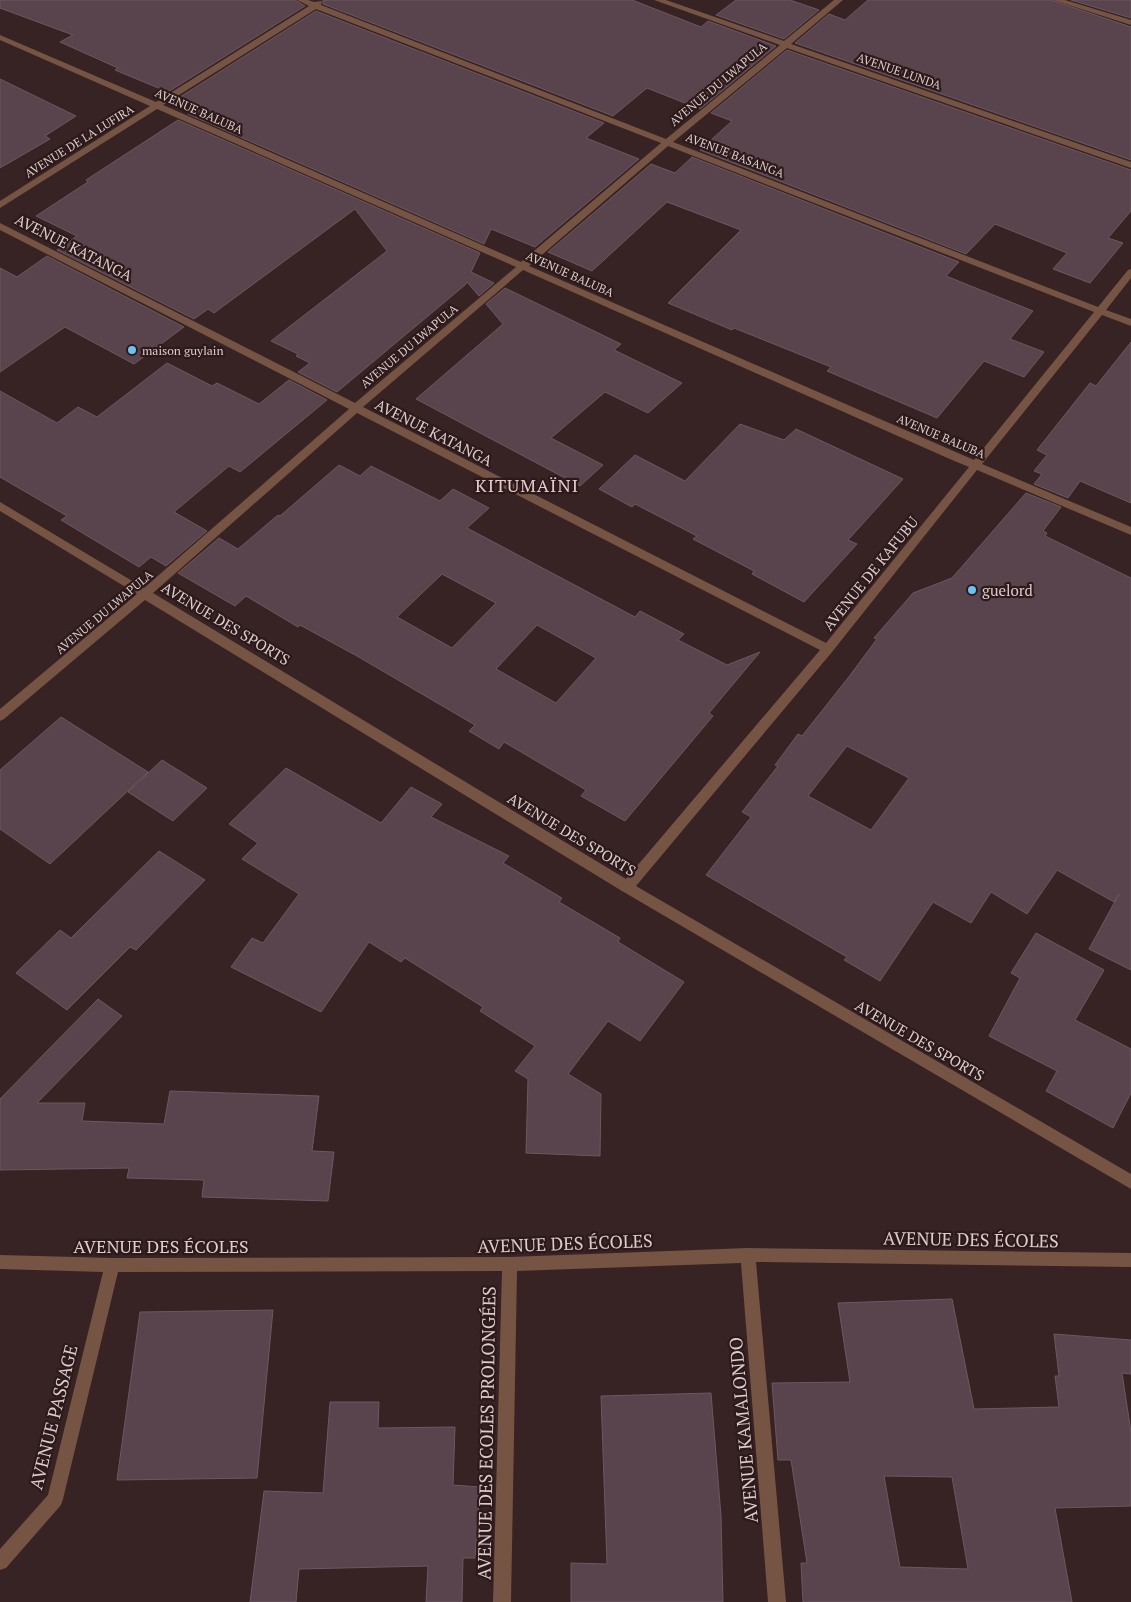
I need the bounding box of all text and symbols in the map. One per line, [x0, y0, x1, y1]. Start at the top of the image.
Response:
street label: AVENUE DU LWAPULA [666, 38, 770, 129]
street label: AVENUE LUNDA [855, 50, 944, 93]
street label: AVENUE BALUBA [153, 85, 246, 137]
street label: AVENUE DE LA LUFIRA [22, 101, 137, 181]
street label: AVENUE BASANGA [684, 129, 787, 181]
street label: AVENUE KATANGA [12, 209, 137, 286]
street label: AVENUE BALUBA [524, 248, 617, 300]
street label: AVENUE DU LWAPULA [357, 300, 461, 391]
place label: maison guylain [142, 343, 224, 358]
marker: maison guylain [126, 344, 138, 356]
street label: AVENUE KATANGA [372, 394, 497, 471]
street label: AVENUE BALUBA [894, 411, 988, 462]
district label: KITUMAÏNI [475, 473, 579, 497]
street label: AVENUE DE KAFUBU [818, 512, 922, 634]
street label: AVENUE DU LWAPULA [52, 566, 156, 657]
street label: AVENUE DES SPORTS [158, 577, 294, 669]
place label: guelord [982, 580, 1033, 600]
marker: guelord [966, 584, 978, 596]
street label: AVENUE DES SPORTS [504, 788, 640, 880]
street label: AVENUE DES SPORTS [852, 995, 988, 1085]
street label: AVENUE DES ÉCOLES [883, 1225, 1059, 1253]
street label: AVENUE DES ÉCOLES [477, 1228, 653, 1258]
street label: AVENUE DES ÉCOLES [73, 1234, 249, 1258]
street label: AVENUE DES ECOLES PROLONGÉES [471, 1286, 501, 1580]
street label: AVENUE KAMALONDO [723, 1336, 763, 1524]
street label: AVENUE PASSAGE [23, 1342, 83, 1492]

